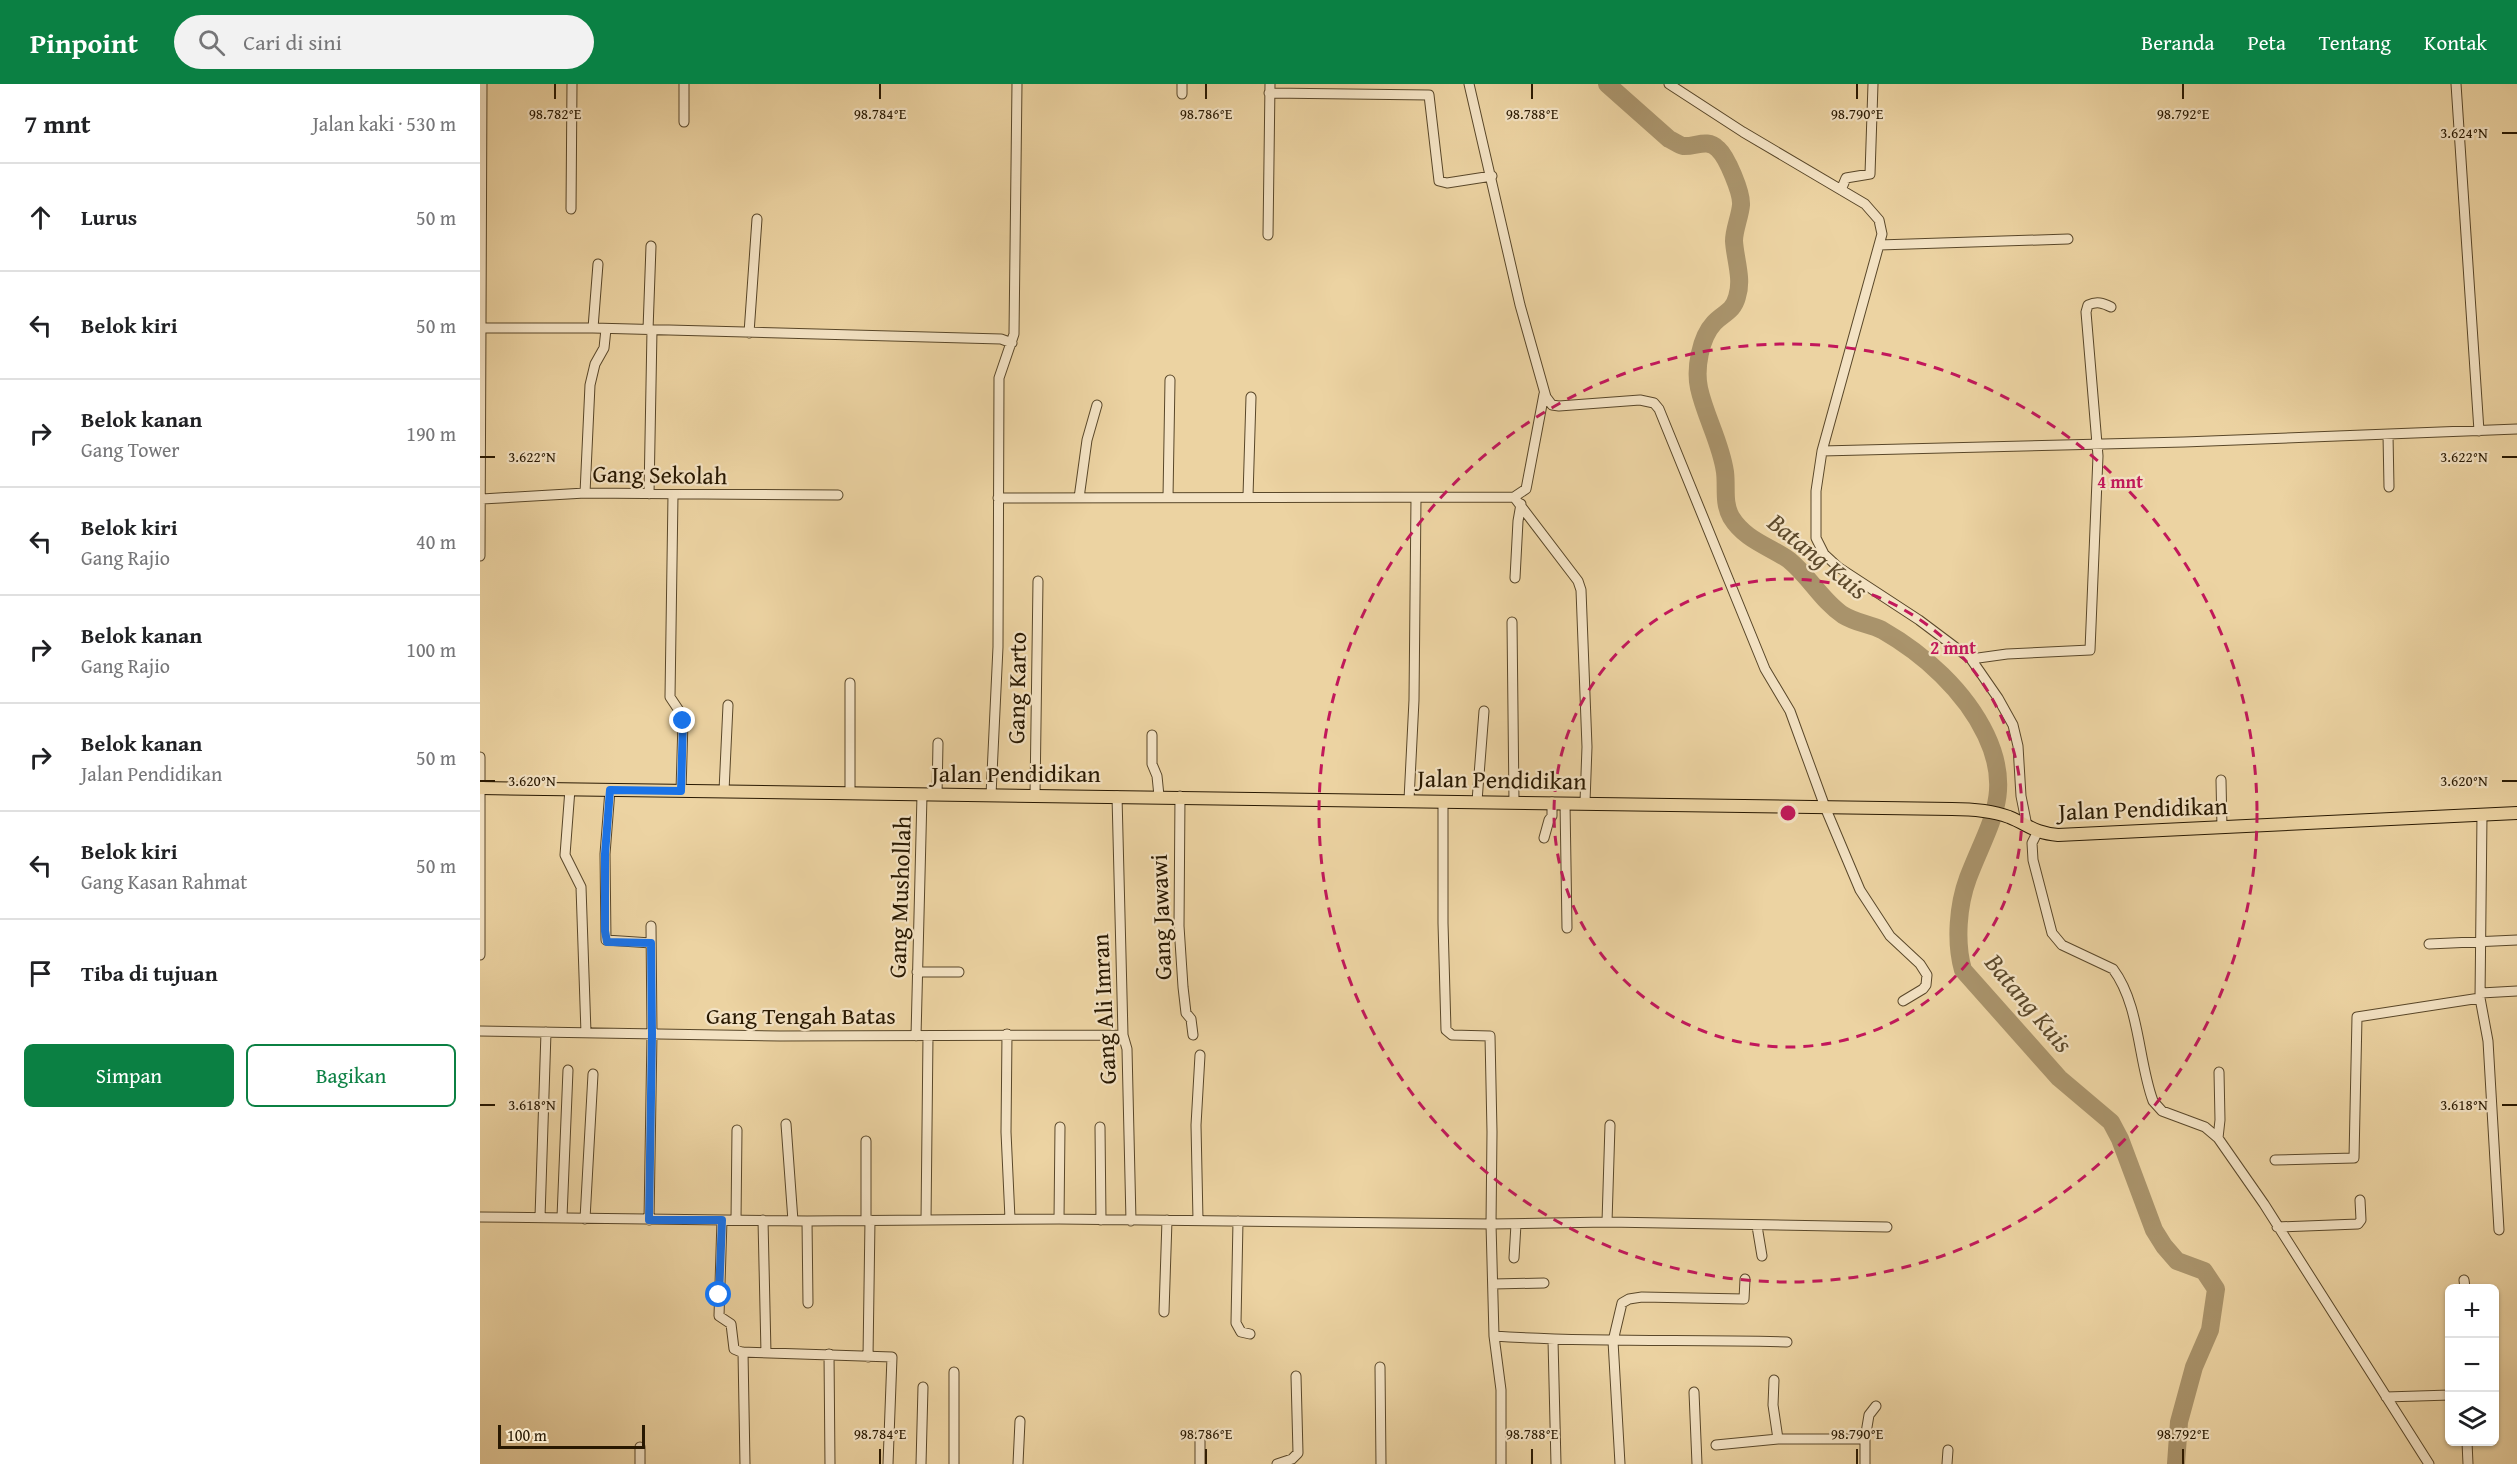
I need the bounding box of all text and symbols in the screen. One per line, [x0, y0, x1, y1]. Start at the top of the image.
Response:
search box [174, 15, 594, 69]
text: Pinpoint [30, 22, 138, 63]
icon: search [195, 26, 228, 59]
text: Cari di sini [243, 26, 342, 58]
text: Beranda [2141, 27, 2214, 58]
text: Peta [2247, 27, 2286, 58]
text: Tentang [2319, 27, 2391, 58]
text: Kontak [2424, 27, 2487, 58]
text: 98.782°E [529, 103, 582, 124]
text: 98.784°E [854, 103, 907, 124]
text: 98.786°E [1180, 103, 1233, 124]
text: 98.788°E [1506, 103, 1559, 124]
text: 98.790°E [1831, 103, 1884, 124]
text: 98.792°E [2157, 103, 2210, 124]
text: 7 mnt [24, 104, 91, 143]
text: Jalan kaki · 530 m [312, 109, 456, 138]
text: 3.624°N [2440, 122, 2488, 143]
icon: ahead [24, 201, 57, 234]
text: Lurus [81, 201, 137, 233]
text: 50 m [416, 203, 456, 232]
icon: left [24, 309, 57, 342]
text: Belok kiri [81, 309, 178, 341]
text: 50 m [416, 311, 456, 340]
text: Belok kanan [81, 403, 202, 435]
icon: right [24, 417, 57, 450]
text: 190 m [406, 419, 456, 448]
text: Gang Tower [81, 435, 180, 464]
text: 3.622°N [508, 446, 556, 467]
text: 3.622°N [2440, 446, 2488, 467]
street label: Gang Sekolah [592, 456, 728, 493]
text: 4 mnt [2097, 468, 2143, 495]
water label: Batang Kuis [1759, 502, 1877, 609]
text: Belok kiri [81, 511, 178, 543]
icon: left [24, 525, 57, 558]
text: 40 m [416, 527, 456, 556]
text: Gang Rajio [81, 543, 170, 572]
text: Belok kanan [81, 619, 202, 651]
street label: Gang Karto [998, 632, 1035, 744]
icon: right [24, 633, 57, 666]
text: 2 mnt [1930, 634, 1976, 661]
text: 100 m [406, 635, 456, 664]
text: Gang Rajio [81, 651, 170, 680]
route end [669, 707, 695, 733]
text: Belok kanan [81, 727, 202, 759]
icon: right [24, 741, 57, 774]
text: 50 m [416, 743, 456, 772]
street label: Jalan Pendidikan [928, 756, 1101, 791]
text: Jalan Pendidikan [81, 759, 222, 788]
street label: Jalan Pendidikan [1414, 760, 1588, 798]
text: 3.620°N [508, 770, 556, 791]
text: 3.620°N [2440, 770, 2488, 791]
street label: Jalan Pendidikan [2055, 788, 2229, 829]
centre of rings [1778, 803, 1798, 823]
street label: Gang Mushollah [879, 815, 920, 979]
text: Belok kiri [81, 835, 178, 867]
icon: left [24, 849, 57, 882]
text: 50 m [416, 851, 456, 880]
street label: Gang Jawawi [1141, 853, 1180, 981]
text: Gang Kasan Rahmat [81, 867, 247, 896]
street label: Gang Ali Imran [1082, 932, 1125, 1085]
water label: Batang Kuis [1975, 944, 2083, 1061]
icon: arrive [24, 957, 57, 990]
text: Tiba di tujuan [81, 957, 218, 989]
street label: Gang Tengah Batas [706, 998, 896, 1033]
button: Simpan [24, 1044, 234, 1107]
button: Bagikan [246, 1044, 456, 1107]
text: 3.618°N [508, 1094, 556, 1115]
text: 3.618°N [2440, 1094, 2488, 1115]
route start [705, 1281, 731, 1307]
map controls [2445, 1284, 2499, 1446]
button: + [2445, 1284, 2499, 1338]
button: − [2445, 1338, 2499, 1392]
button: layers [2445, 1392, 2499, 1446]
scale bar [498, 1422, 645, 1450]
text: 100 m [507, 1423, 547, 1447]
text: 98.784°E [854, 1423, 907, 1444]
text: 98.786°E [1180, 1423, 1233, 1444]
text: 98.788°E [1506, 1423, 1559, 1444]
text: 98.790°E [1831, 1423, 1884, 1444]
text: 98.792°E [2157, 1423, 2210, 1444]

